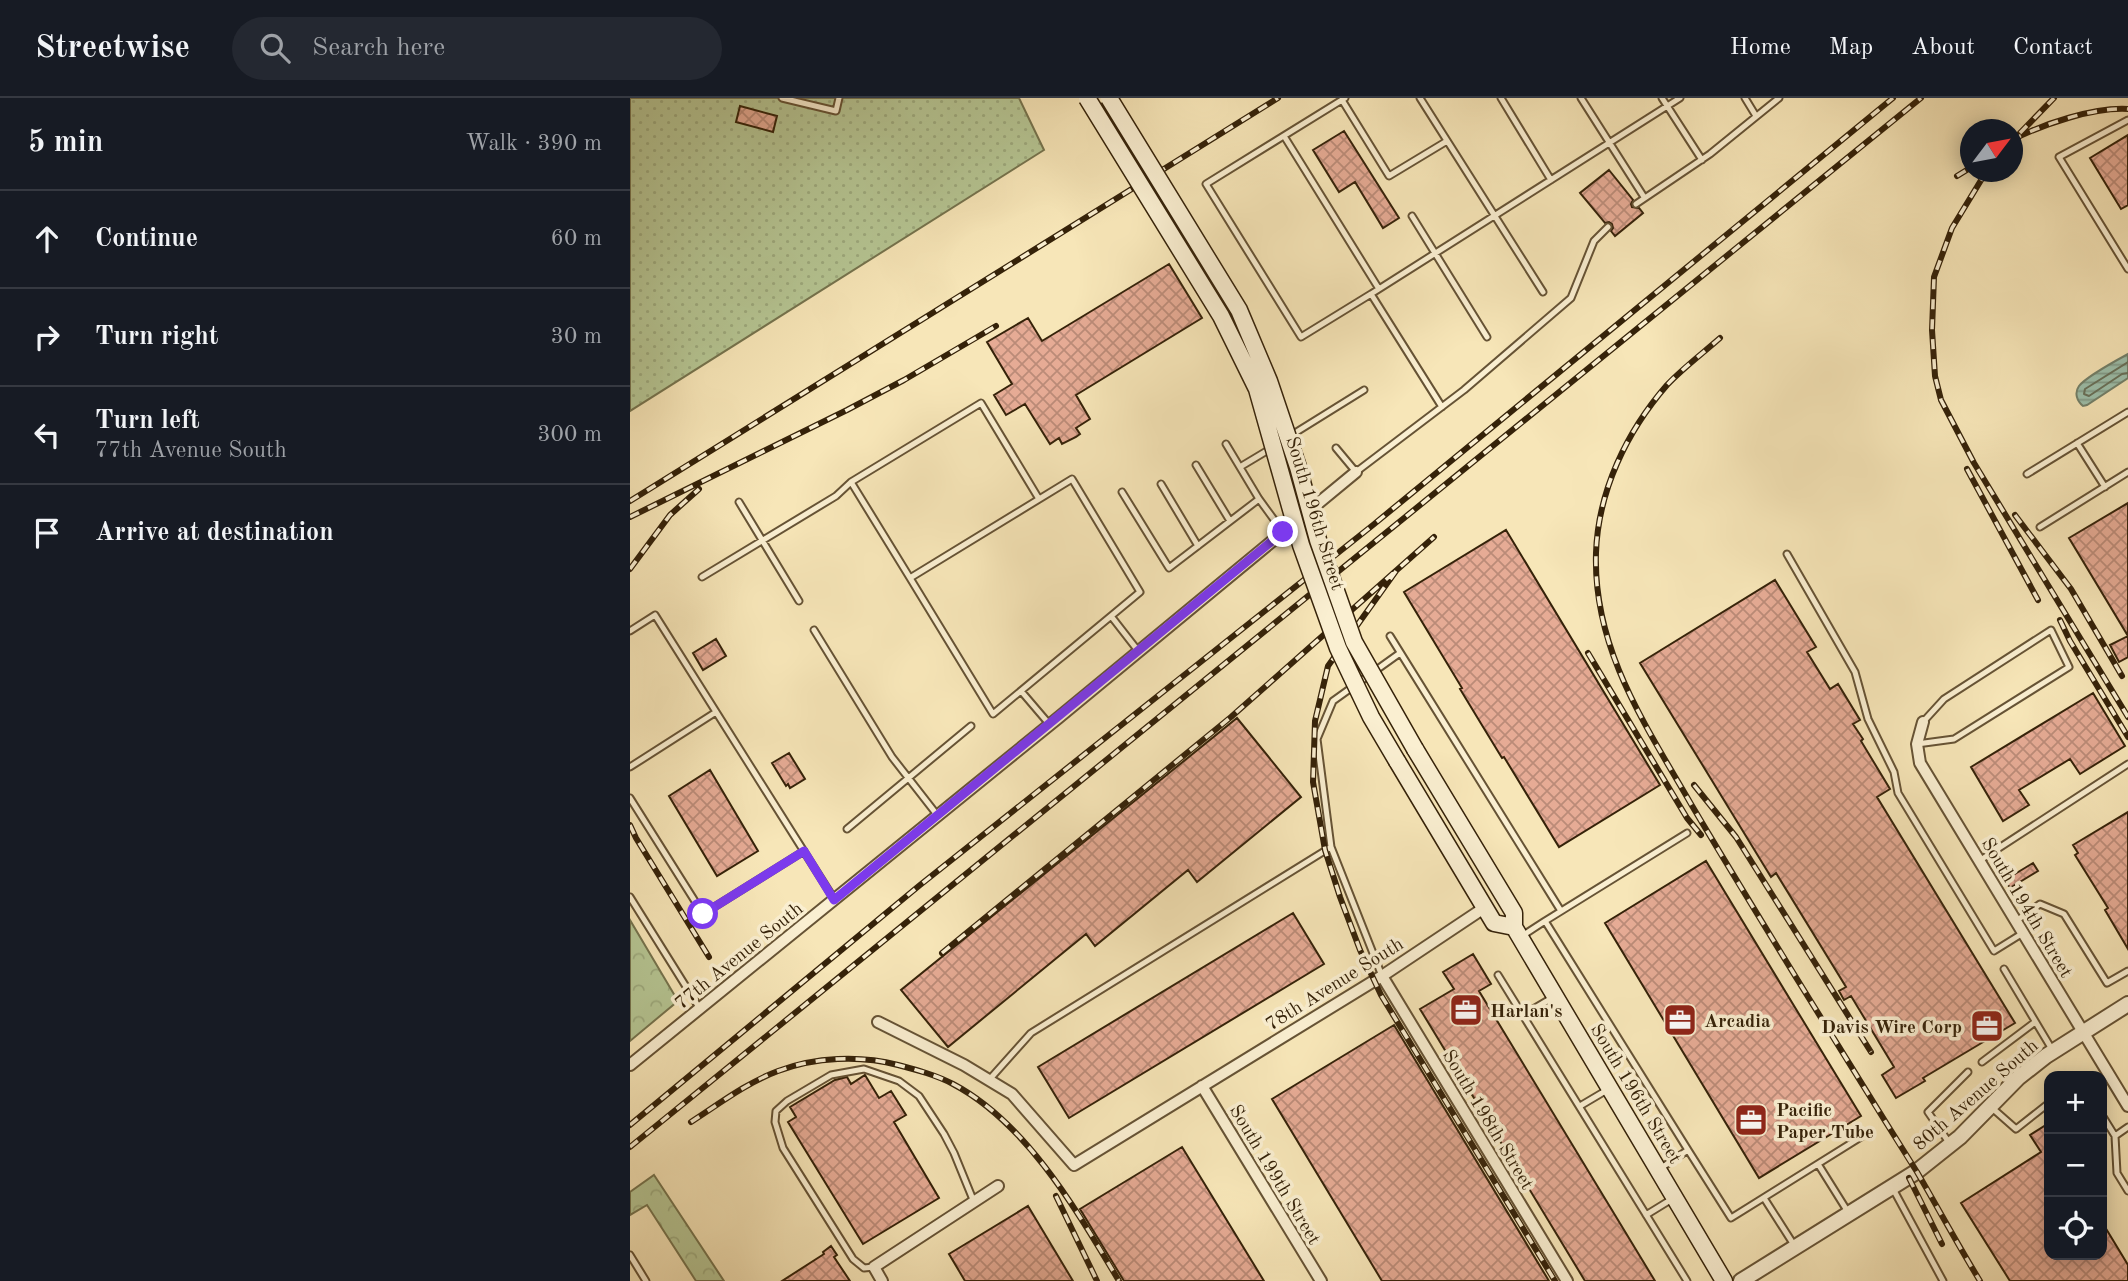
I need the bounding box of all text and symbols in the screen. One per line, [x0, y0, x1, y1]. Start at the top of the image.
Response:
search box [232, 17, 722, 80]
icon: search [256, 29, 294, 67]
text: Streetwise [35, 32, 190, 65]
text: Search here [312, 35, 445, 61]
text: Home [1730, 36, 1791, 60]
text: Map [1829, 36, 1873, 60]
text: About [1911, 36, 1975, 60]
text: Contact [2013, 36, 2093, 60]
north arrow [1960, 119, 2023, 182]
text: 5 min [28, 128, 103, 158]
text: Walk · 390 m [466, 132, 602, 155]
icon: ahead [28, 220, 66, 258]
text: Continue [95, 226, 198, 252]
text: 60 m [551, 227, 602, 250]
icon: right [28, 318, 66, 356]
text: Turn right [95, 324, 218, 350]
text: 30 m [551, 325, 602, 348]
text: Turn left [95, 408, 200, 434]
icon: left [28, 416, 66, 454]
text: 300 m [537, 423, 602, 446]
street label: South 196th Street [1281, 435, 1346, 593]
text: 77th Avenue South [95, 439, 287, 462]
icon: arrive [28, 514, 66, 552]
route end [1267, 516, 1298, 547]
text: Arrive at destination [95, 520, 334, 546]
street label: South 194th Street [1977, 835, 2075, 981]
route start [687, 898, 718, 929]
street label: 77th Avenue South [672, 900, 807, 1014]
street label: 78th Avenue South [1263, 935, 1408, 1035]
office icon: Harlan's [1447, 991, 1485, 1029]
office icon: Arcadia [1661, 1001, 1699, 1039]
place label: Harlan's [1490, 1003, 1562, 1022]
office icon: Davis Wire Corp [1968, 1007, 2006, 1045]
place label: Arcadia [1704, 1013, 1771, 1032]
place label: Davis Wire Corp [1821, 1019, 1962, 1038]
street label: South 196th Street [1586, 1021, 1684, 1167]
street label: 80th Avenue South [1911, 1037, 2043, 1155]
street label: South 198th Street [1438, 1047, 1536, 1193]
map controls [2044, 1071, 2107, 1260]
button: + [2044, 1071, 2107, 1134]
office icon: Pacific Paper Tube [1732, 1101, 1770, 1139]
street label: South 199th Street [1225, 1102, 1323, 1248]
place label: Pacific Paper Tube [1776, 1102, 1874, 1143]
button: − [2044, 1134, 2107, 1197]
button: locate [2044, 1197, 2107, 1260]

